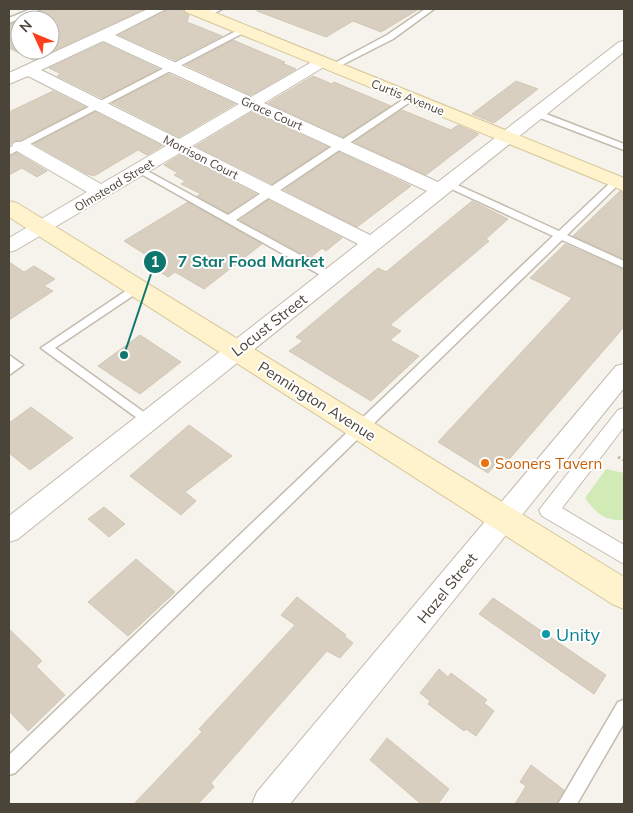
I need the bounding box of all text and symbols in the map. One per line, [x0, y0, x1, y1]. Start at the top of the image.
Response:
north arrow [10, 10, 60, 60]
text: N [16, 16, 36, 36]
street label: Curtis Avenue [369, 76, 447, 118]
street label: Grace Court [239, 93, 305, 133]
street label: Morrison Court [161, 132, 241, 182]
street label: Olmstead Street [72, 155, 156, 215]
callout: 7 Star Food Market [142, 246, 334, 277]
text: 7 Star Food Market [178, 251, 324, 271]
text: 1 [150, 252, 160, 271]
street label: Locust Street [227, 290, 311, 360]
street label: Pennington Avenue [255, 357, 379, 445]
place label: Sooners Tavern [495, 454, 602, 473]
marker: Sooners Tavern [479, 457, 491, 469]
street label: Hazel Street [413, 549, 481, 627]
place label: Unity [556, 623, 600, 646]
marker: Unity [540, 628, 552, 640]

